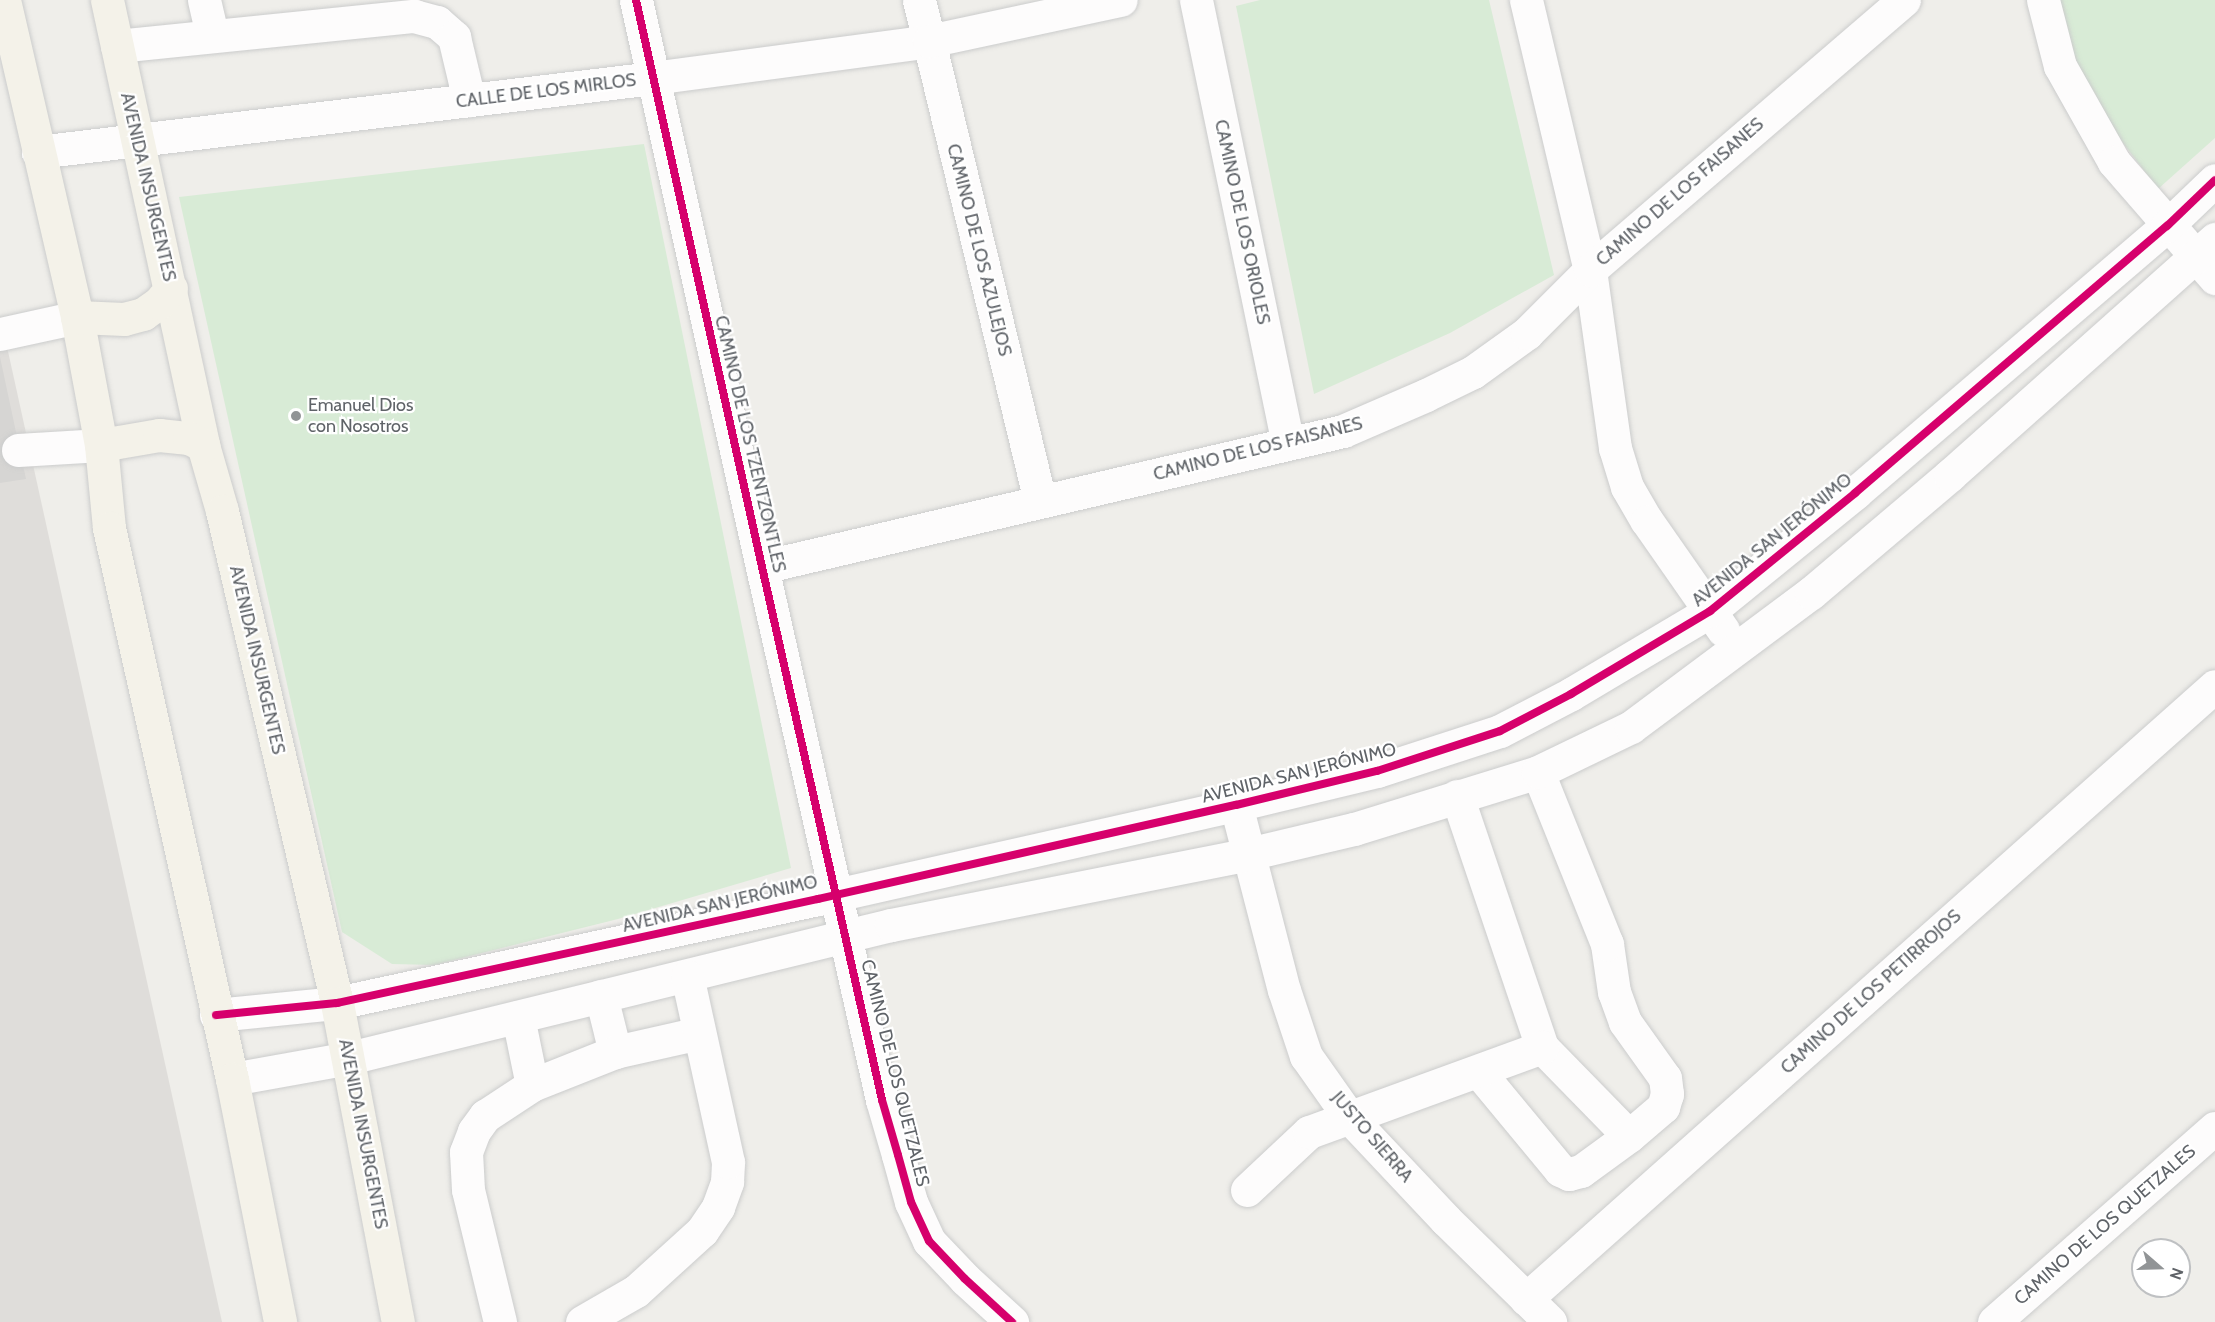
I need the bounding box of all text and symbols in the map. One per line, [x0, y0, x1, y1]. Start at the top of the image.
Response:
street label: CALLE DE LOS MIRLOS [455, 69, 637, 113]
street label: AVENIDA INSURGENTES [116, 91, 180, 283]
street label: CAMINO DE LOS FAISANES [1592, 113, 1768, 271]
street label: CAMINO DE LOS ORIOLES [1210, 118, 1274, 326]
street label: CAMINO DE LOS AZULEJOS [942, 142, 1016, 358]
street label: CAMINO DE LOS TZENTZONTLES [710, 313, 790, 575]
place label: Emanuel Dios con Nosotros [308, 395, 413, 438]
marker: Emanuel Dios con Nosotros [289, 409, 303, 423]
street label: CAMINO DE LOS FAISANES [1151, 413, 1365, 485]
street label: AVENIDA SAN JERÓNIMO [1688, 469, 1856, 611]
street label: AVENIDA INSURGENTES [225, 564, 289, 756]
street label: AVENIDA SAN JERÓNIMO [1200, 738, 1398, 808]
street label: AVENIDA SAN JERÓNIMO [620, 871, 820, 937]
street label: CAMINO DE LOS PETIRROJOS [1776, 905, 1966, 1079]
street label: CAMINO DE LOS QUETZALES [856, 957, 934, 1189]
street label: AVENIDA INSURGENTES [334, 1037, 392, 1231]
street label: JUSTO SIERRA [1327, 1087, 1417, 1187]
street label: CAMINO DE LOS QUETZALES [2010, 1140, 2200, 1310]
north arrow [2131, 1238, 2191, 1298]

